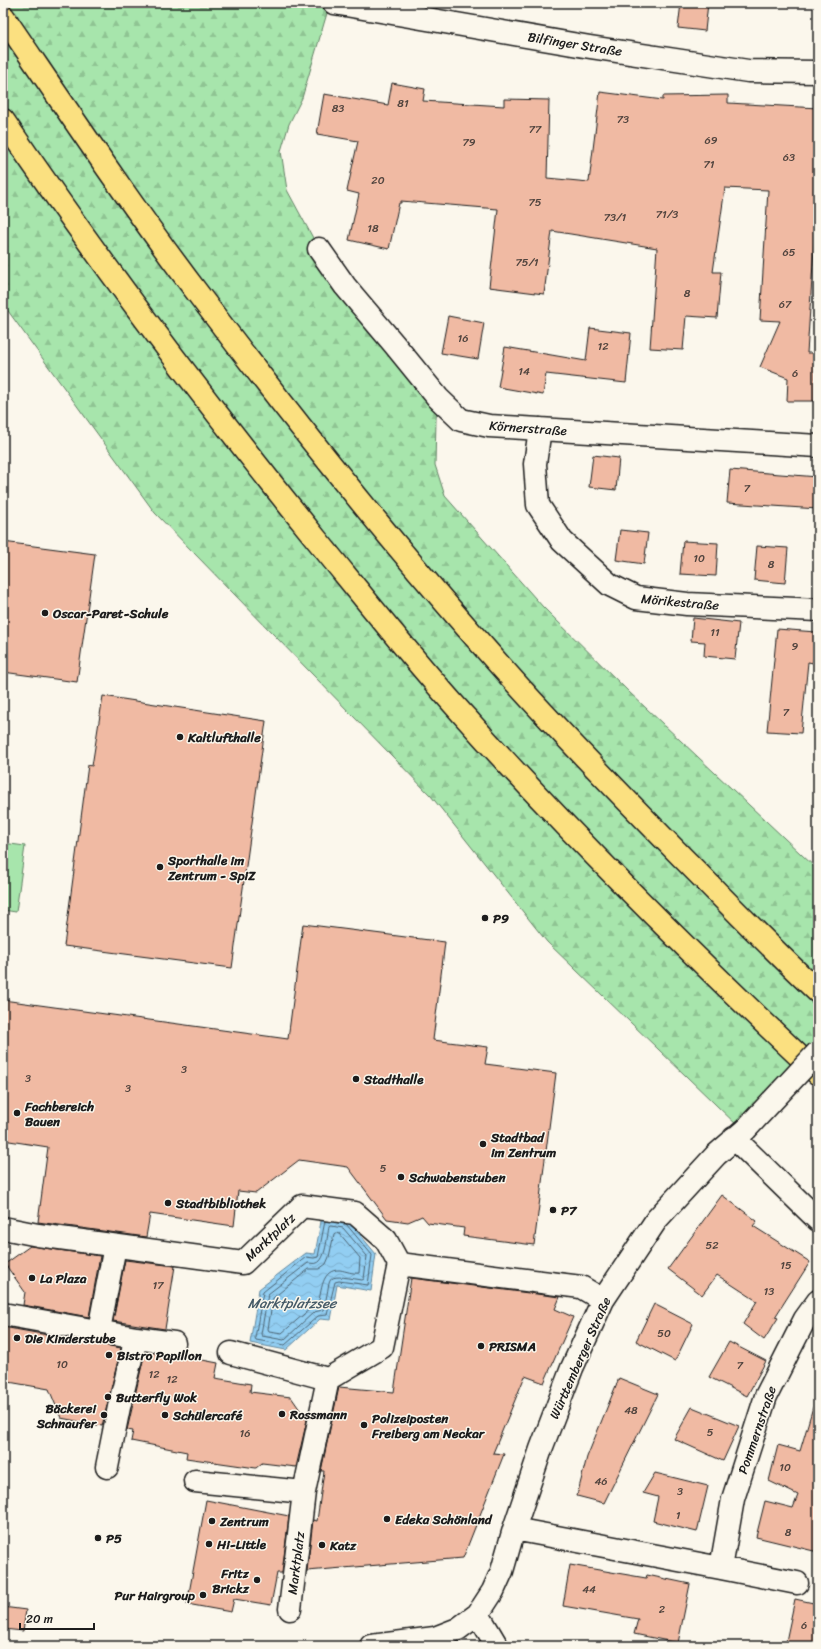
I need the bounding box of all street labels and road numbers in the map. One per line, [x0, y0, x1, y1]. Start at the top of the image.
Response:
street label: Bilfinger Straße [526, 25, 624, 63]
street label: Körnerstraße [488, 414, 568, 442]
street label: Mörikestraße [640, 587, 720, 617]
street label: Marktplatz [239, 1207, 302, 1267]
street label: Württemberger Straße [543, 1293, 617, 1423]
street label: Pommernstraße [731, 1382, 783, 1477]
street label: Marktplatz [281, 1529, 311, 1596]

